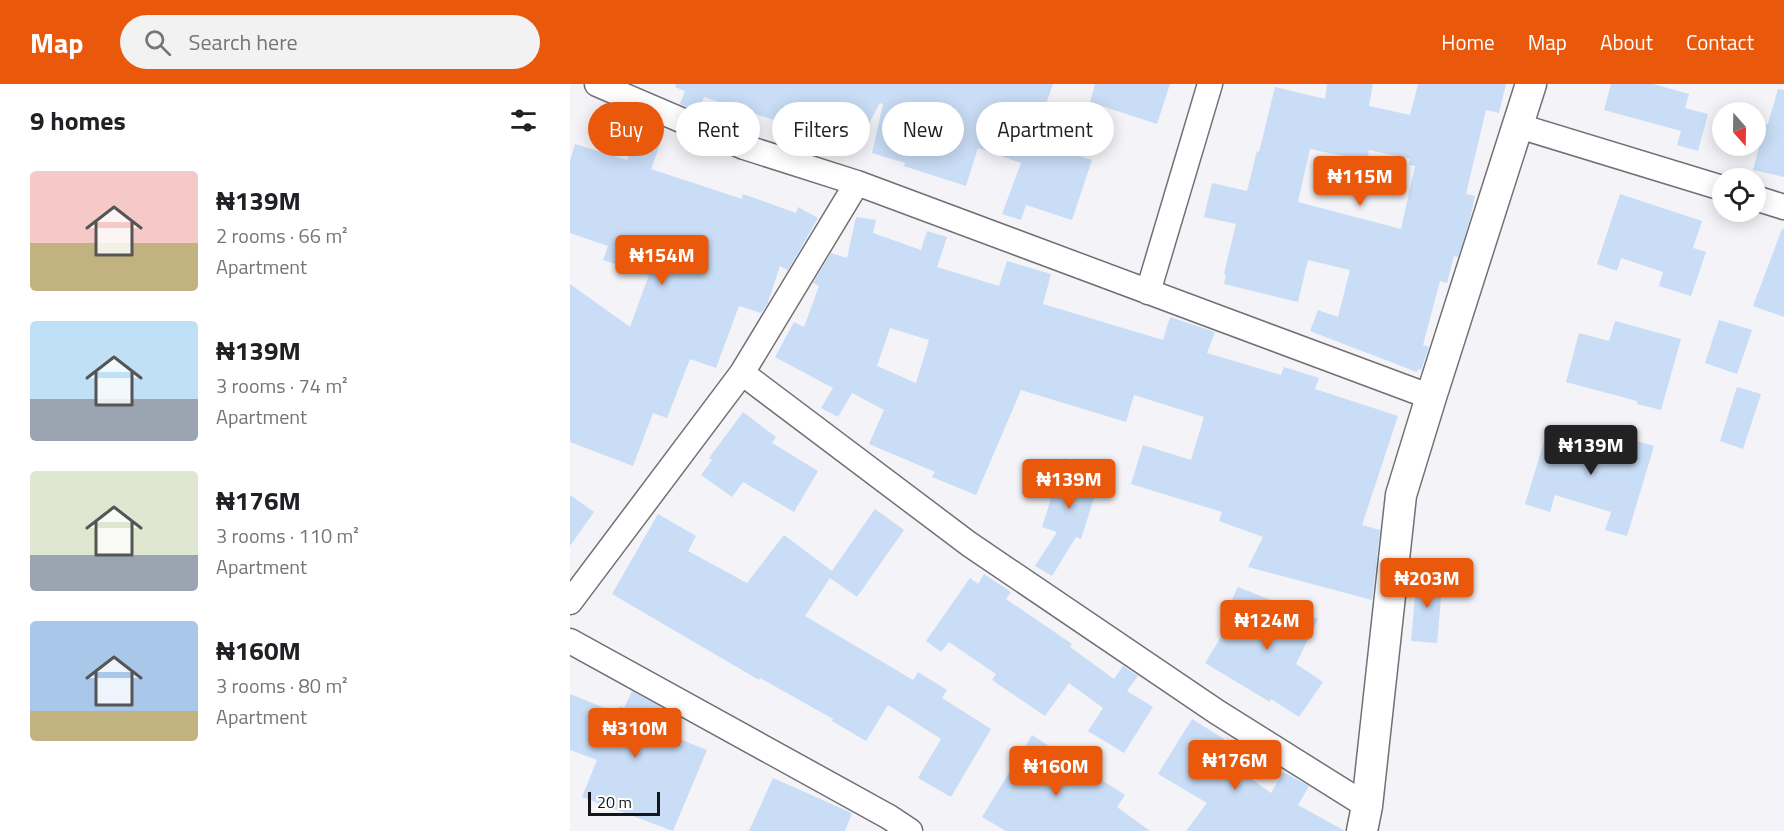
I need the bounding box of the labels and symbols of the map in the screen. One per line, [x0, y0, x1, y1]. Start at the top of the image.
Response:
north arrow [1712, 102, 1766, 156]
pin: ₦115M [1318, 156, 1402, 207]
pin: ₦154M [620, 235, 704, 286]
pin: ₦139M [1549, 425, 1633, 476]
pin: ₦139M [1027, 459, 1111, 510]
pin: ₦203M [1385, 558, 1469, 609]
pin: ₦124M [1225, 600, 1309, 651]
pin: ₦310M [593, 708, 677, 759]
pin: ₦176M [1193, 740, 1277, 791]
pin: ₦160M [1014, 746, 1098, 797]
scale bar [588, 789, 660, 816]

